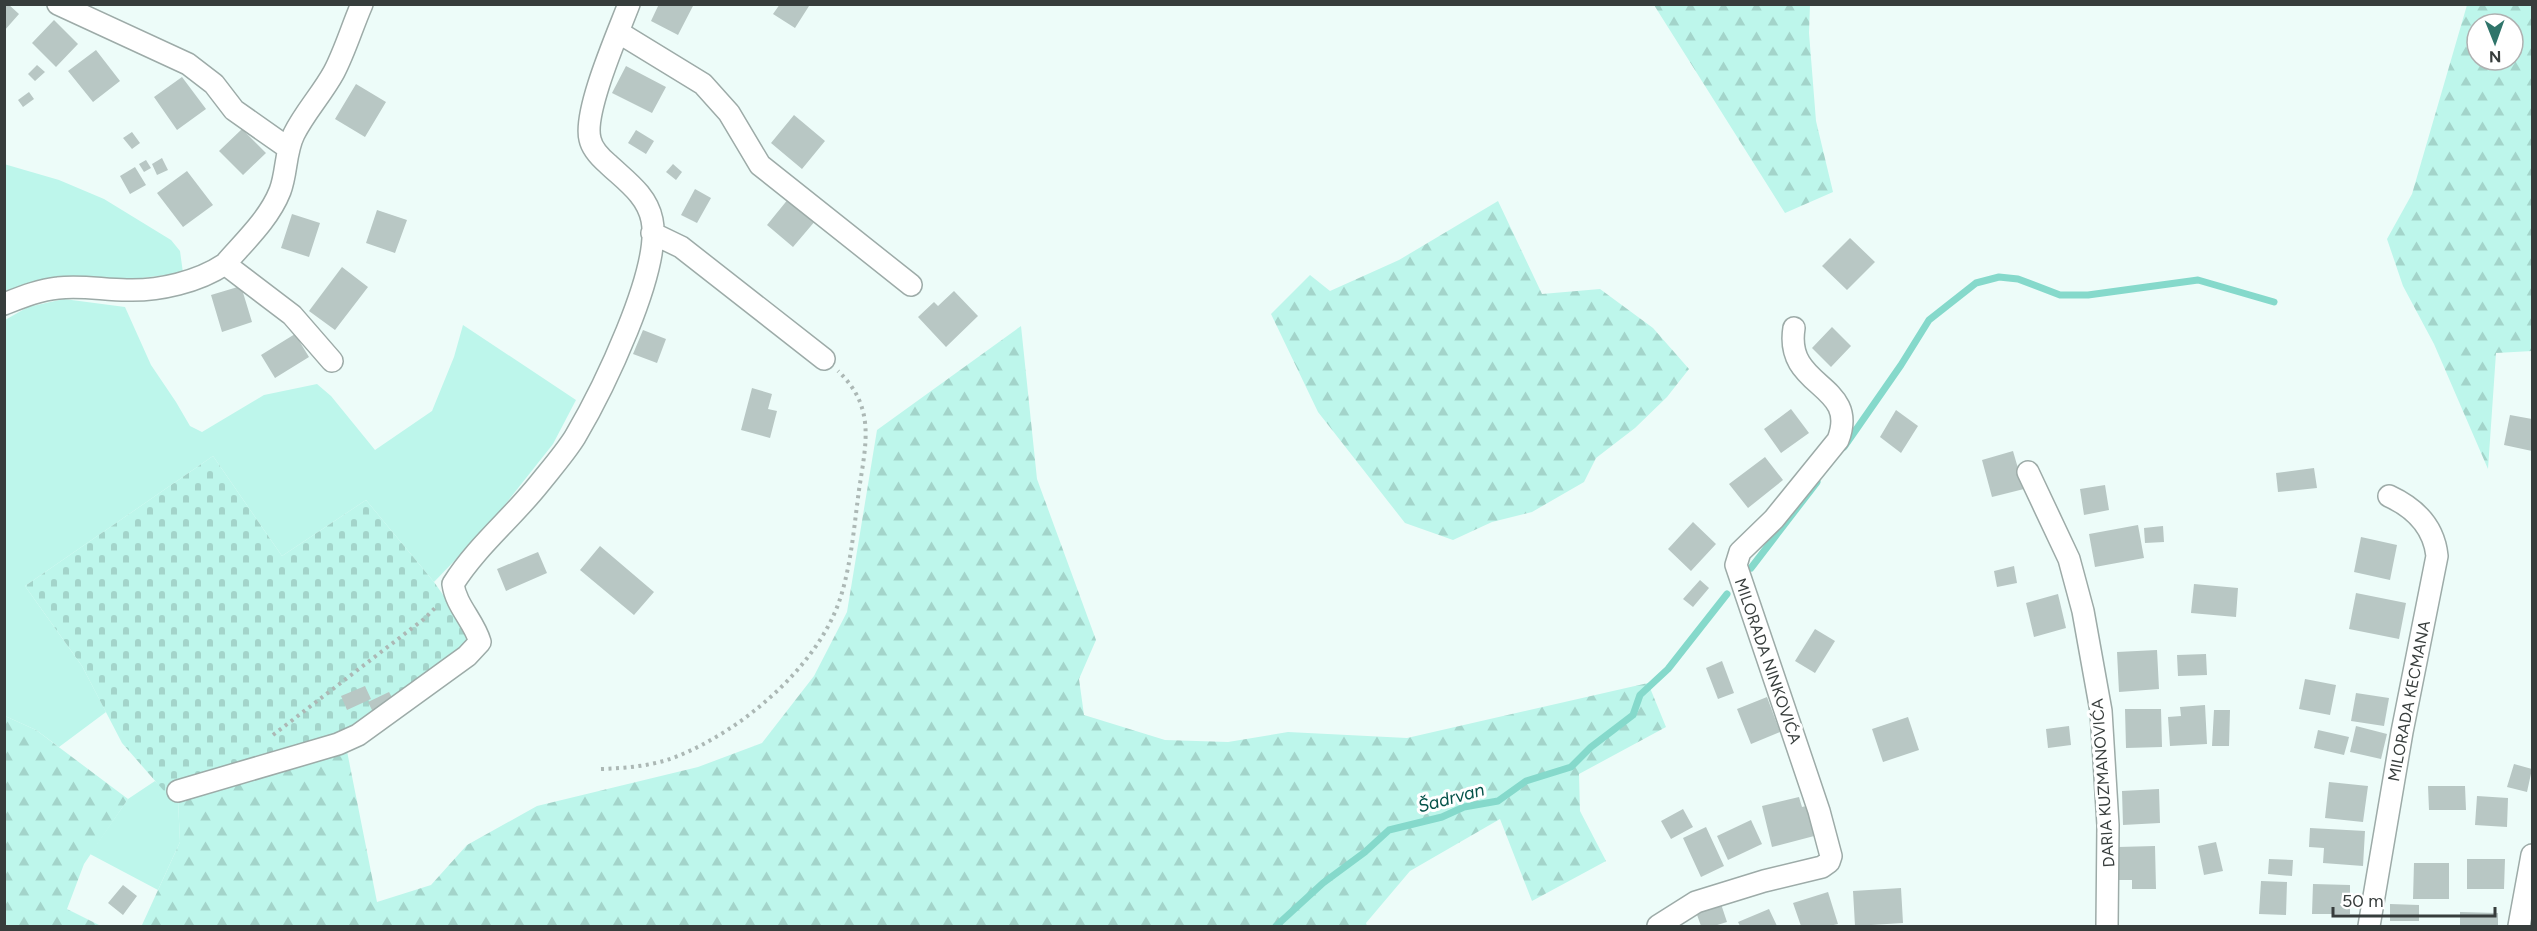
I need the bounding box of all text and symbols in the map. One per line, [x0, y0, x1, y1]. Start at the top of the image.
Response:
north arrow [2465, 12, 2525, 72]
text: N [2489, 47, 2502, 66]
street label: MILORADA NINKOVIĆA [1731, 576, 1805, 746]
street label: MILORADA KECMANA [2384, 619, 2434, 783]
street label: DARIA KUZMANOVIĆA [2088, 698, 2118, 868]
water label: Šadrvan [1415, 779, 1487, 817]
scale bar [2333, 880, 2495, 918]
text: 50 m [2342, 890, 2384, 912]

